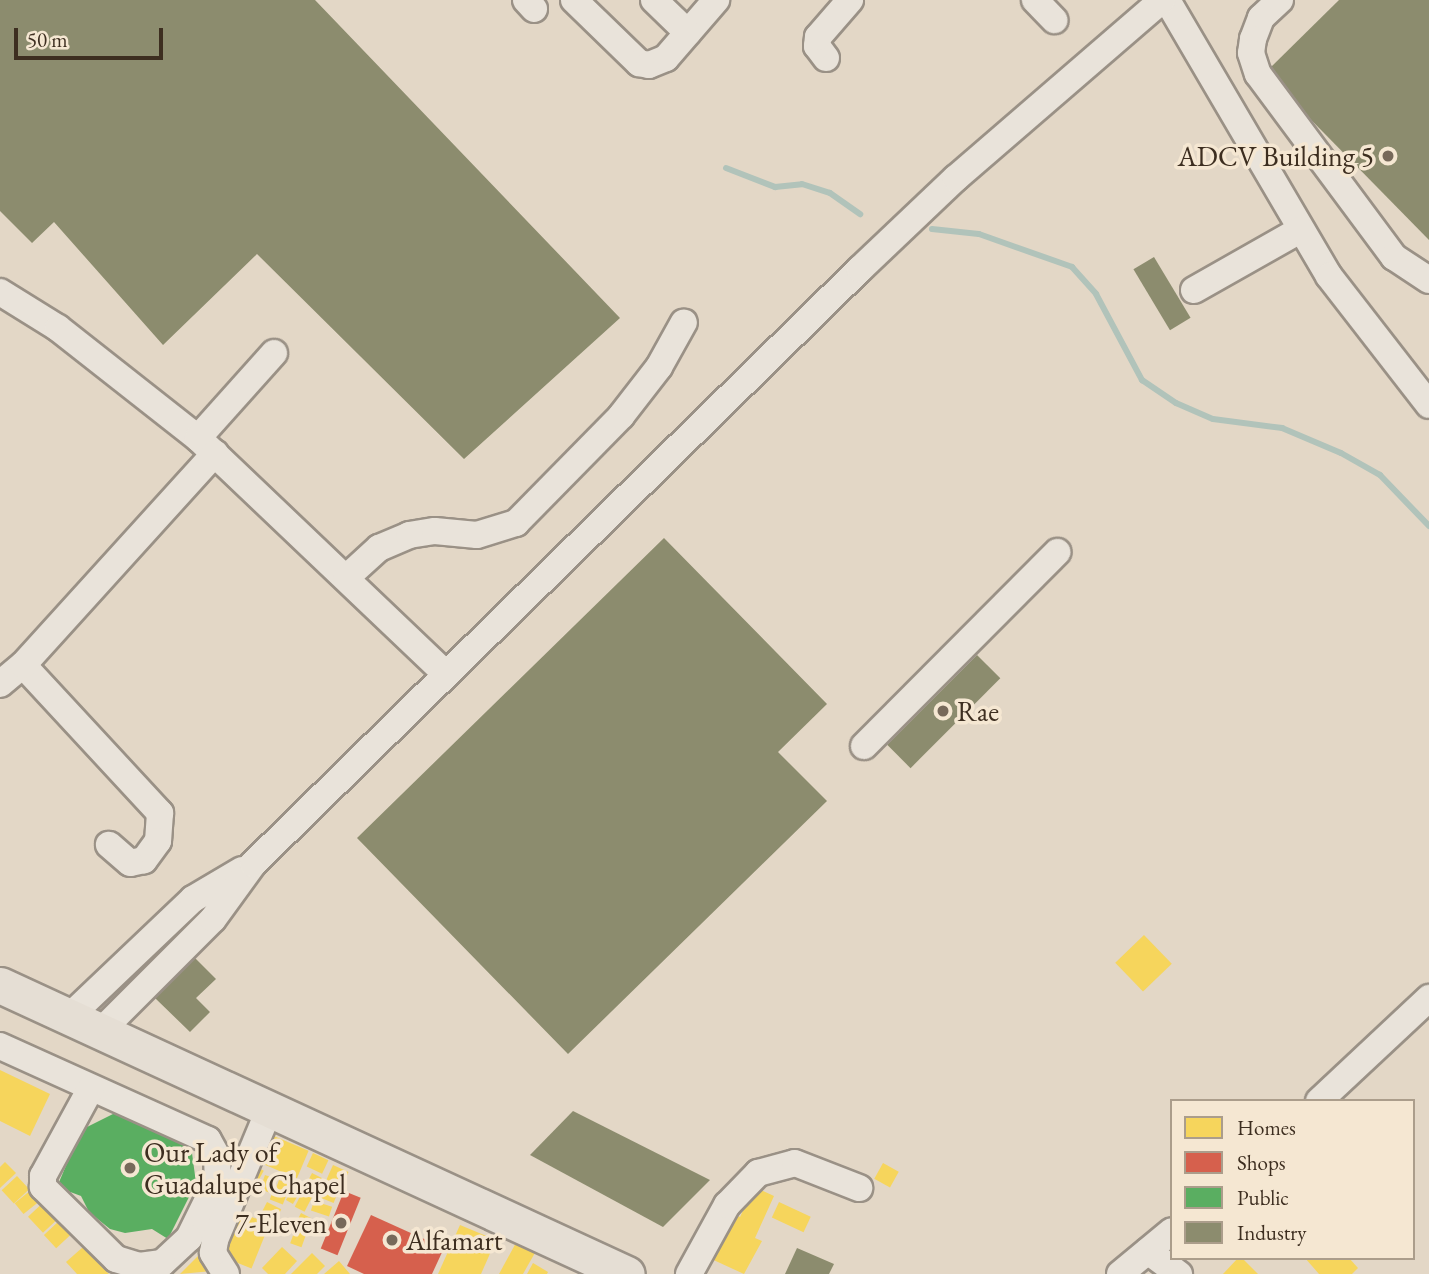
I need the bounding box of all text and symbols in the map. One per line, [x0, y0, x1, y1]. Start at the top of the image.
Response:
scale bar [18, 14, 166, 58]
text: 50 m [27, 26, 68, 53]
place label: ADCV Building 5 [1177, 139, 1374, 173]
marker: ADCV Building 5 [1380, 148, 1396, 164]
place label: Rae [957, 694, 999, 728]
marker: Rae [935, 703, 951, 719]
legend [1170, 1099, 1415, 1260]
text: Homes [1237, 1114, 1296, 1141]
place label: Our Lady of Guadalupe Chapel [144, 1135, 346, 1201]
text: Shops [1237, 1149, 1286, 1176]
marker: Our Lady of Guadalupe Chapel [122, 1160, 138, 1176]
text: Public [1237, 1184, 1289, 1211]
place label: 7-Eleven [235, 1206, 327, 1240]
marker: 7-Eleven [333, 1215, 349, 1231]
text: Industry [1237, 1219, 1307, 1246]
place label: Alfamart [406, 1223, 503, 1257]
marker: Alfamart [384, 1232, 400, 1248]

